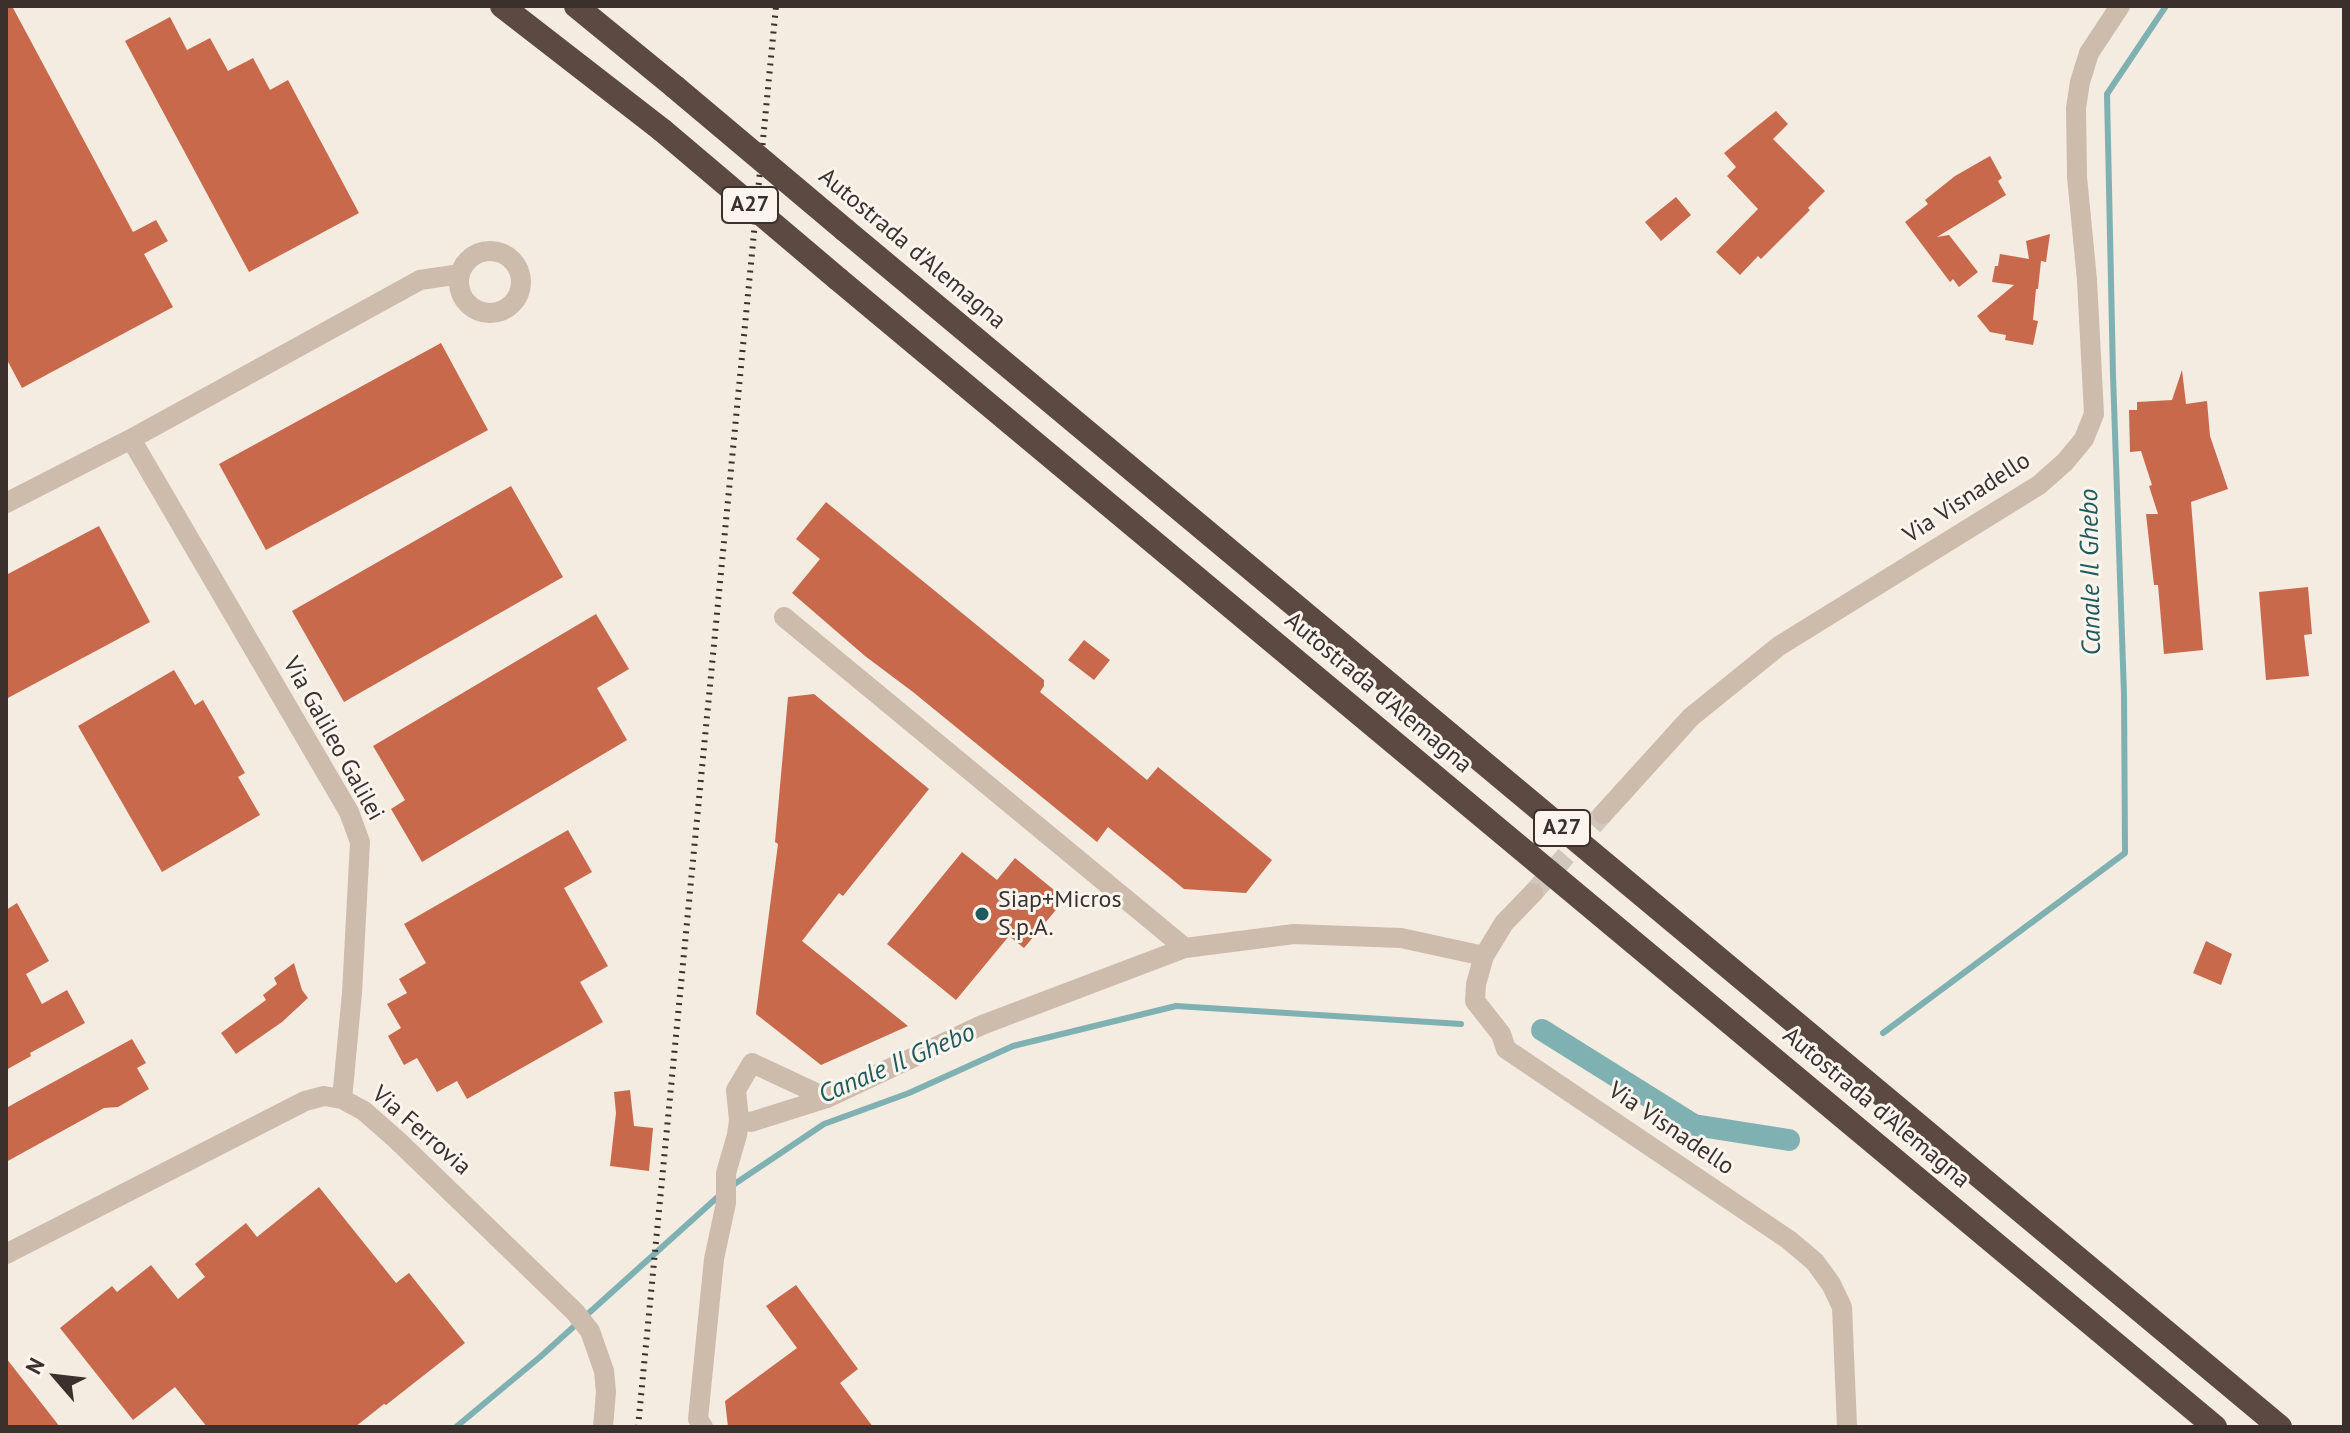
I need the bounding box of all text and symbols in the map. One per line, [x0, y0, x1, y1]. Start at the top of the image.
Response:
street label: Autostrada d'Alemagna [813, 162, 1011, 336]
road number: A27 [722, 187, 778, 223]
street label: Via Visnadello [1898, 446, 2036, 550]
water label: Canale Il Ghebo [2074, 488, 2108, 656]
street label: Autostrada d'Alemagna [1279, 606, 1477, 780]
street label: Via Galileo Galilei [276, 652, 390, 826]
road number: A27 [1534, 810, 1590, 846]
place label: Siap+Micros S.p.A. [998, 886, 1122, 942]
marker: Siap+Micros S.p.A. [973, 905, 991, 923]
water label: Canale Il Ghebo [814, 1017, 980, 1111]
street label: Autostrada d'Alemagna [1777, 1021, 1975, 1195]
street label: Via Visnadello [1603, 1076, 1739, 1182]
street label: Via Ferrovia [366, 1080, 476, 1182]
north arrow [16, 1337, 96, 1417]
text: N [19, 1353, 51, 1379]

